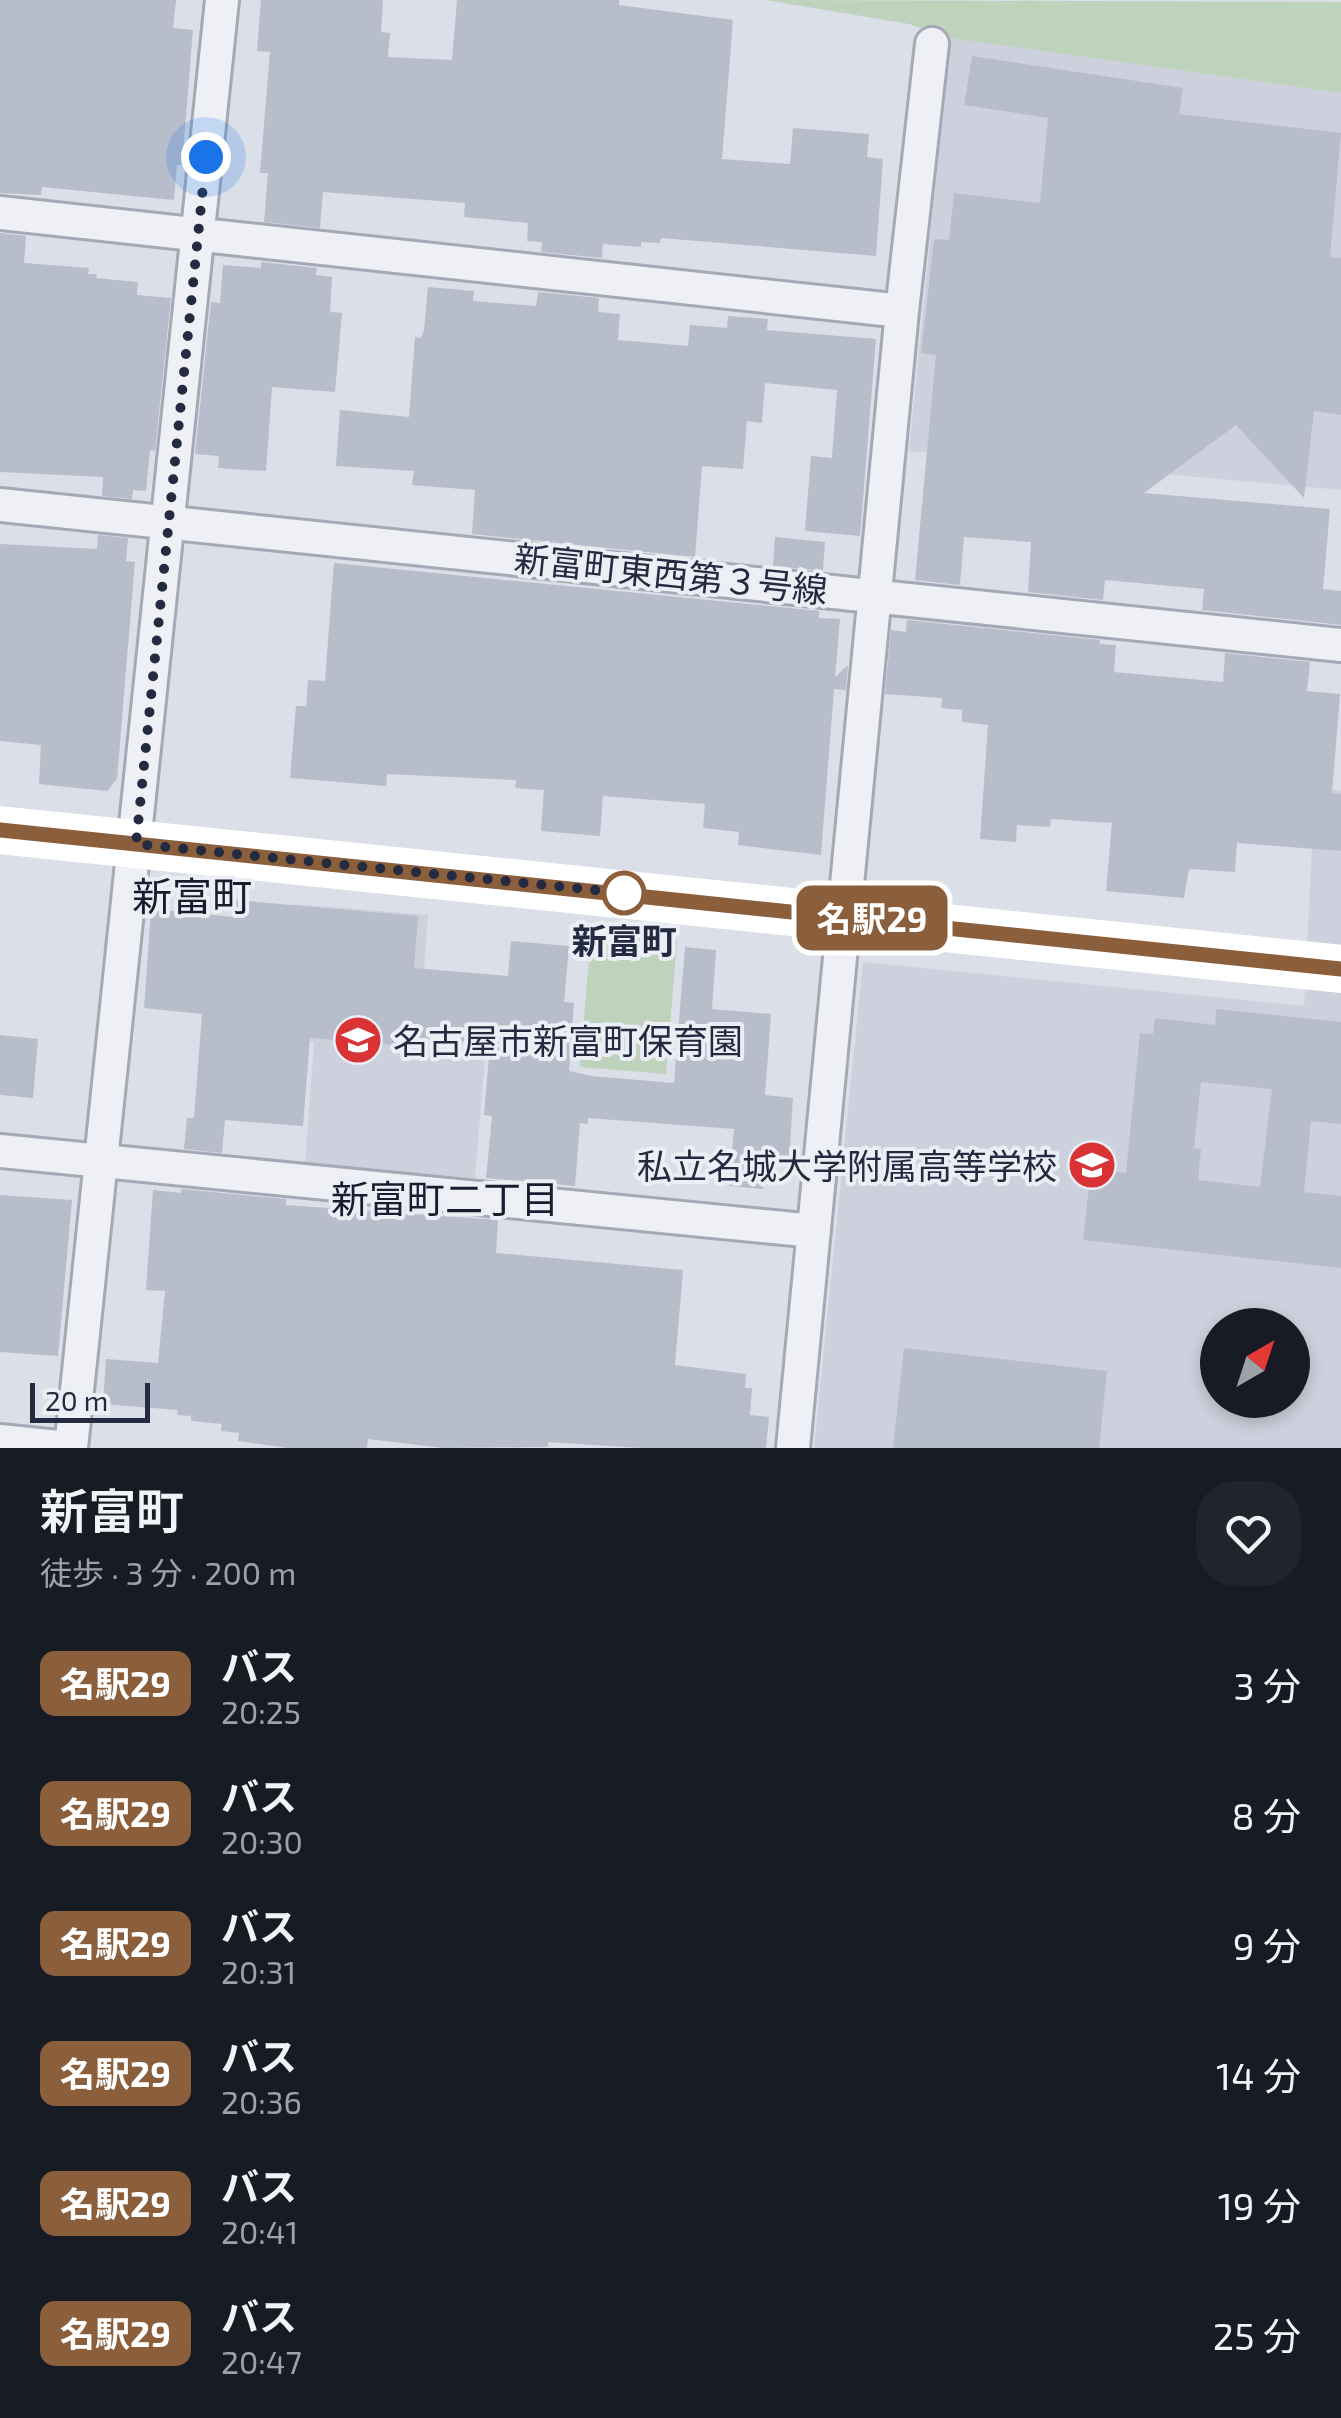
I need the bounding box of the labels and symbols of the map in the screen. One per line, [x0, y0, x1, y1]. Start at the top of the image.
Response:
your location [181, 132, 231, 182]
street label: 新富町東西第３号線 [512, 536, 830, 610]
district label: 新富町 [132, 871, 252, 919]
marker: 新富町 [603, 872, 645, 914]
line badge: 名駅29 [802, 886, 942, 950]
place label: 新富町 [571, 919, 677, 961]
school or university icon: 名古屋市新富町保育園 [332, 1014, 384, 1066]
place label: 名古屋市新富町保育園 [393, 1019, 743, 1061]
school or university icon: 私立名城大学附属高等学校 [1066, 1139, 1118, 1191]
place label: 私立名城大学附属高等学校 [637, 1144, 1057, 1186]
district label: 新富町二丁目 [331, 1175, 559, 1221]
north arrow [1200, 1308, 1310, 1418]
scale bar [30, 1378, 150, 1422]

